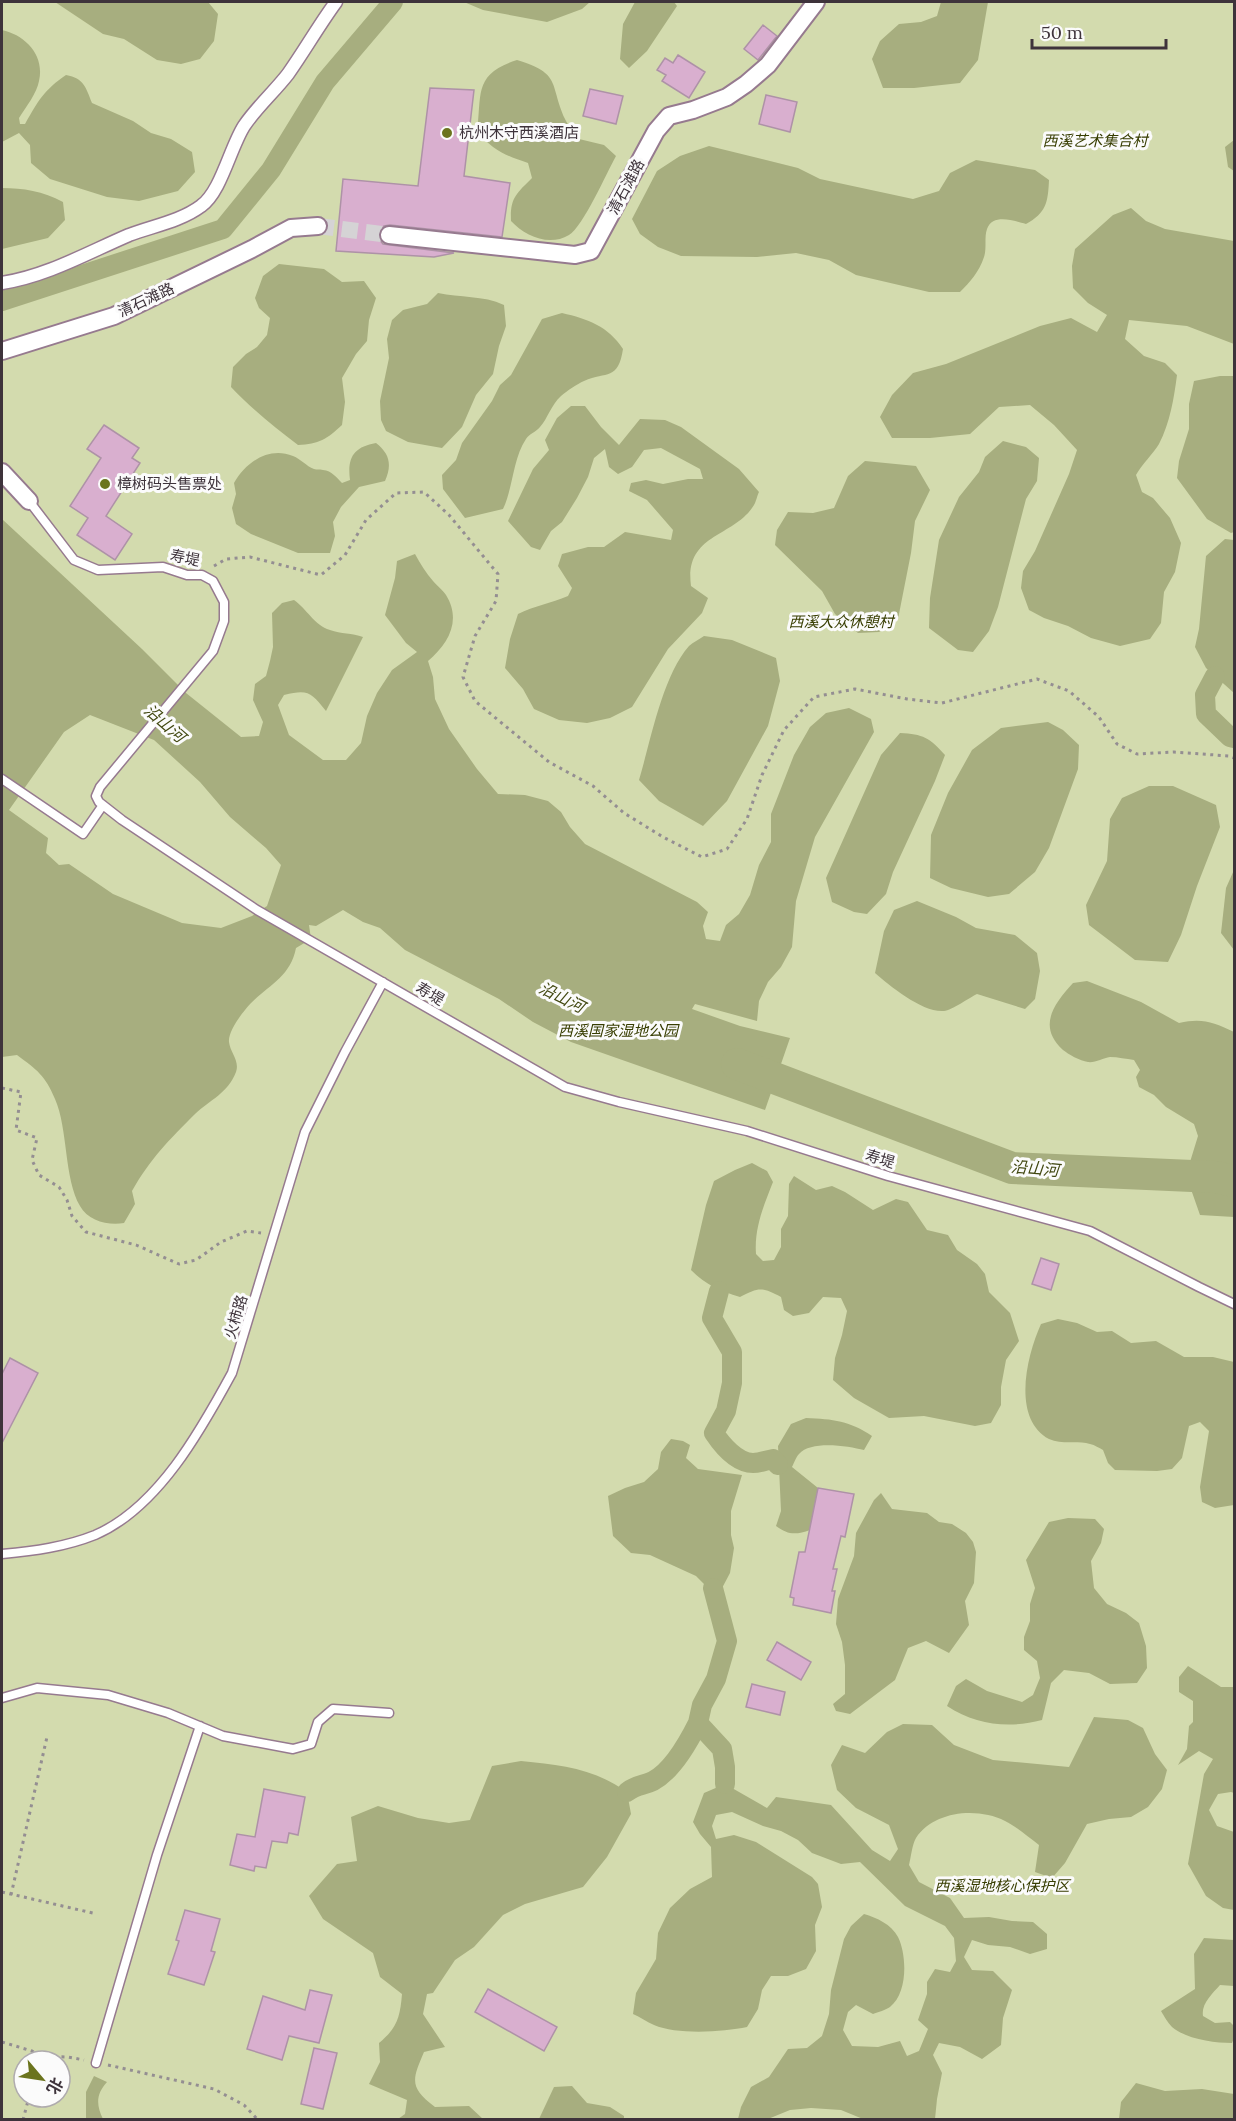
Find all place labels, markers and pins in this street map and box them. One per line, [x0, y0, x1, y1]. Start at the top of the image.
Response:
place label: 杭州木守西溪酒店 [459, 123, 579, 142]
marker: 杭州木守西溪酒店 [440, 126, 454, 140]
place label: 樟树码头售票处 [117, 474, 222, 493]
marker: 樟树码头售票处 [98, 477, 112, 491]

